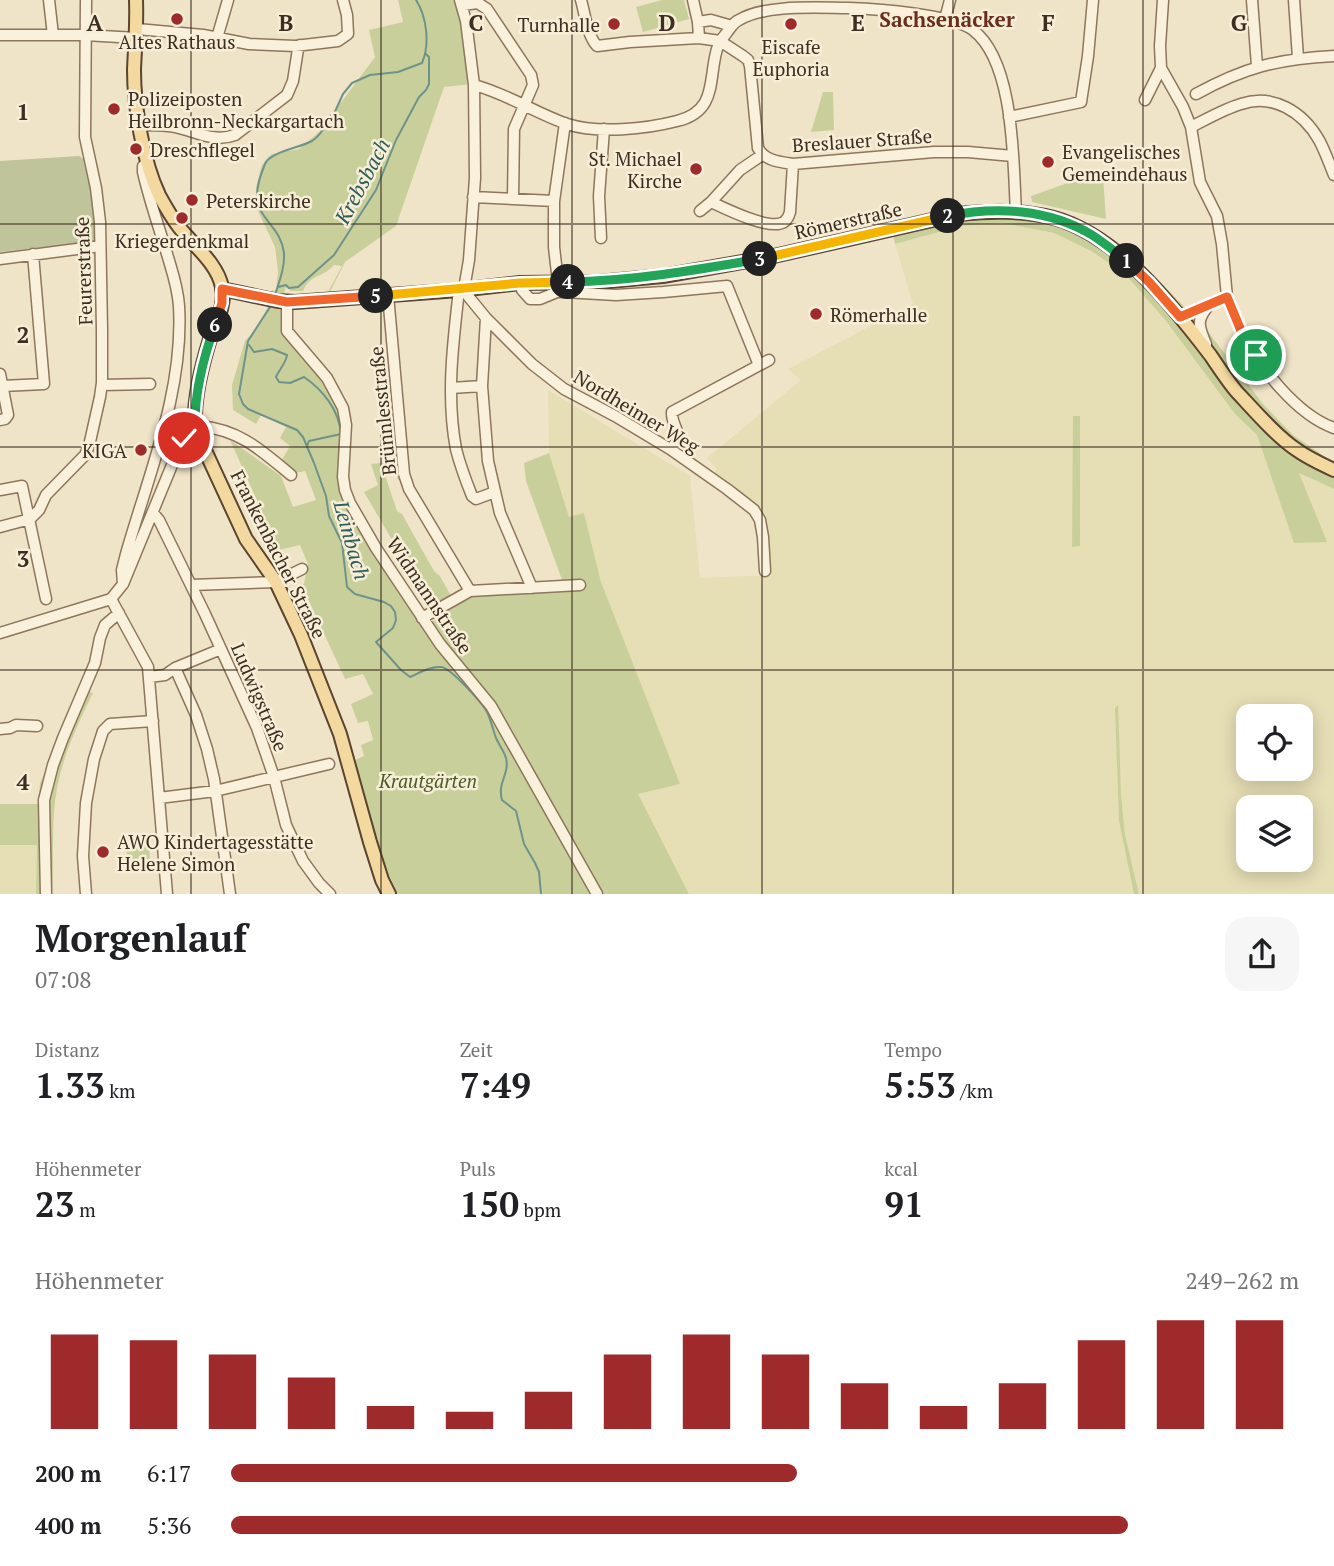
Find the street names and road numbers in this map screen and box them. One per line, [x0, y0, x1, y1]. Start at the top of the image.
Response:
street label: Breslauer Straße [791, 123, 933, 157]
street label: Römerstraße [792, 196, 904, 244]
street label: Feurerstraße [69, 216, 97, 326]
street label: Brünnlesstraße [363, 345, 401, 477]
street label: Nordheimer Weg [569, 364, 705, 459]
street label: Frankenbacher Straße [226, 465, 332, 643]
street label: Widmannstraße [381, 531, 479, 659]
street label: Ludwigstraße [226, 639, 294, 755]

